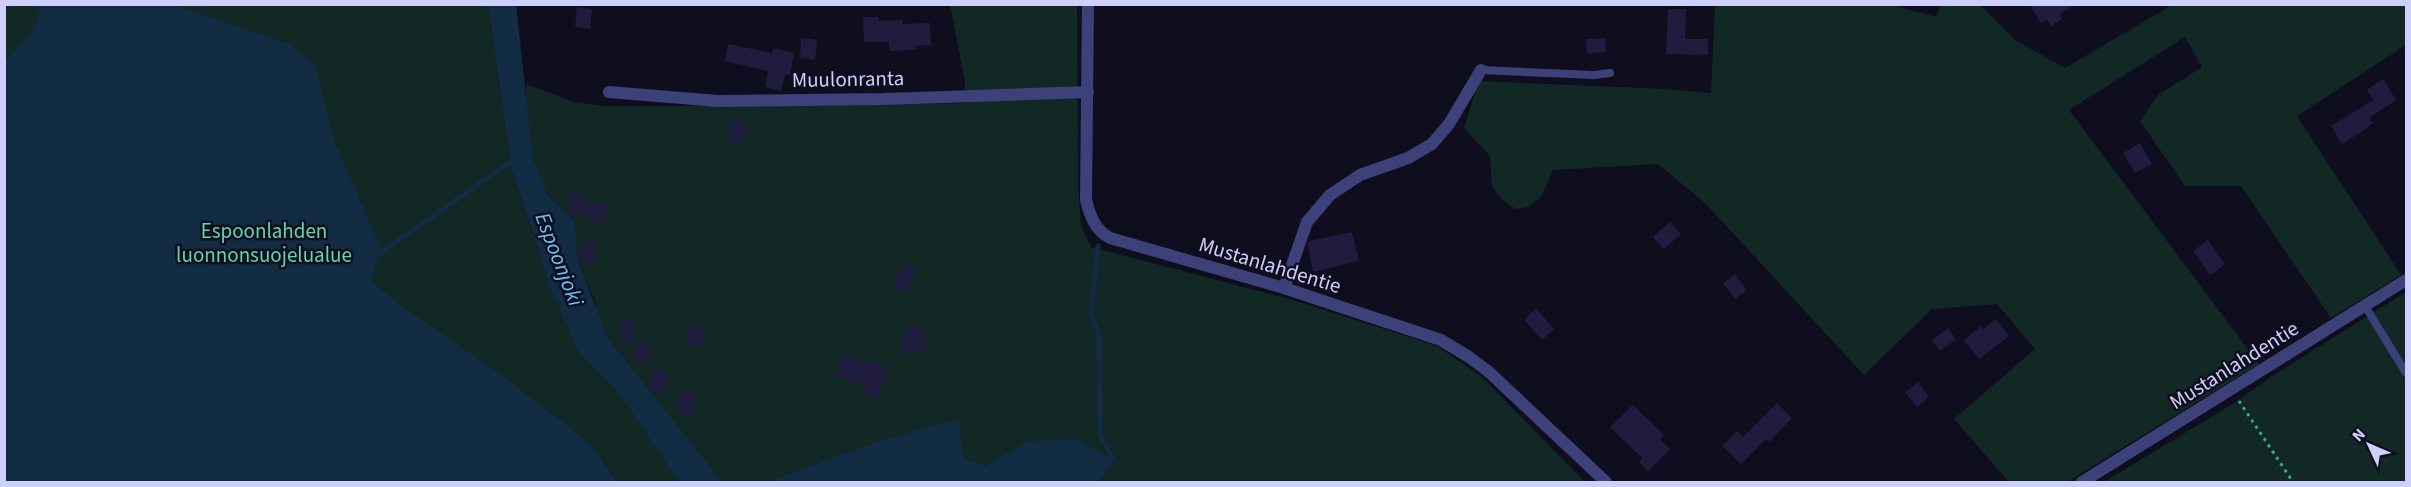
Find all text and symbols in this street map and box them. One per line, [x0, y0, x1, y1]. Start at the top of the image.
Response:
street label: Muulonranta [792, 63, 904, 95]
water label: Espoonjoki [527, 208, 592, 312]
park label: Espoonlahden luonnonsuojelualue [176, 216, 352, 270]
street label: Mustanlahdentie [1195, 229, 1345, 301]
street label: Mustanlahdentie [2164, 313, 2304, 417]
north arrow [2339, 415, 2399, 475]
text: N [2347, 424, 2371, 447]

